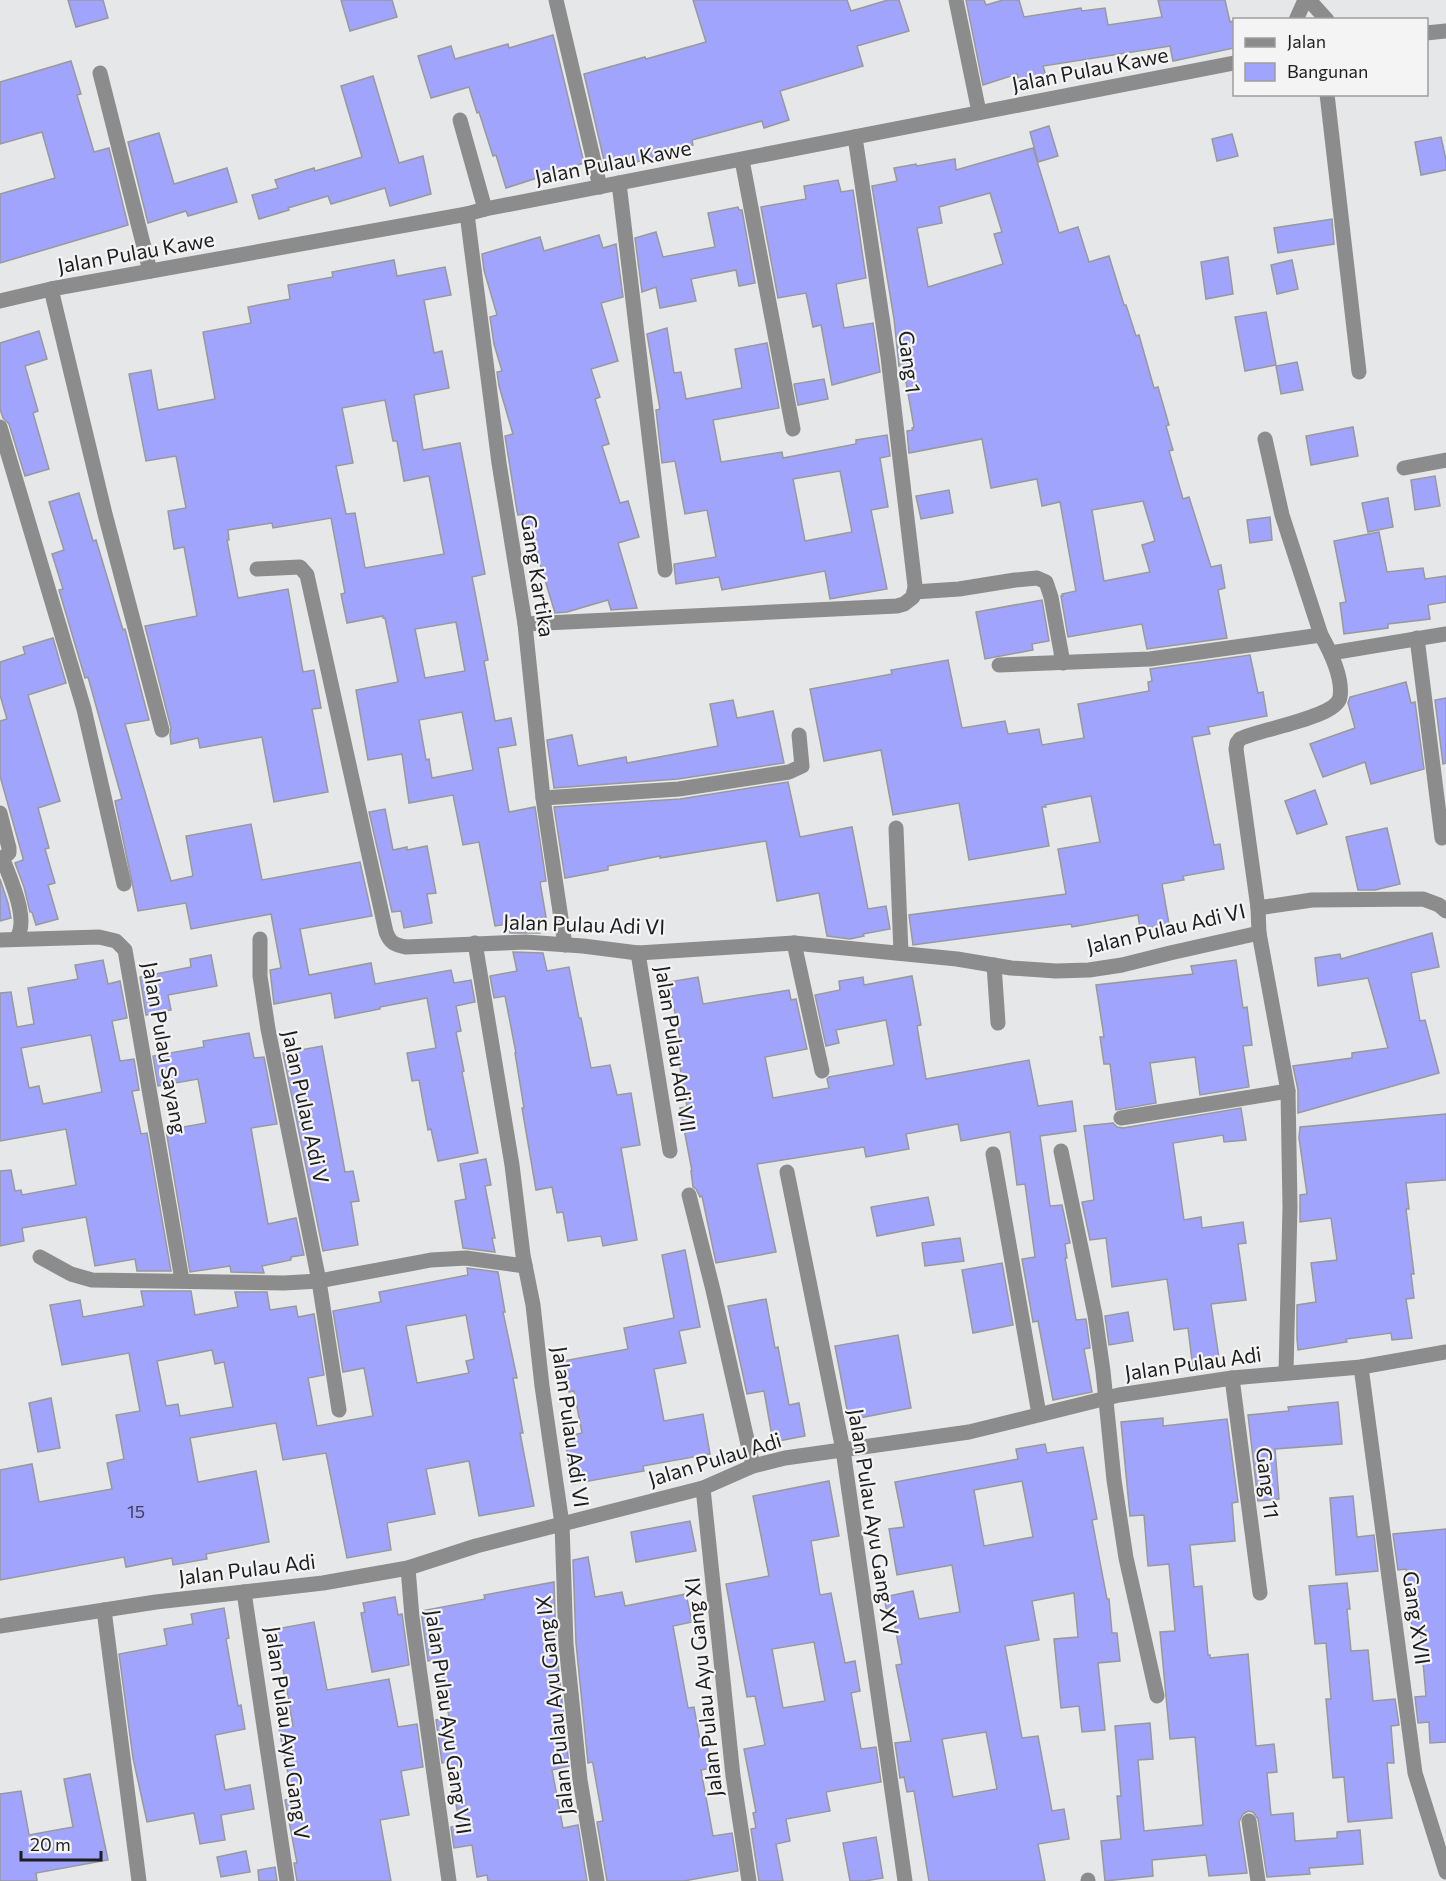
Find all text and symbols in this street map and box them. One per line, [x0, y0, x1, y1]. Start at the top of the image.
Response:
legend [1233, 18, 1428, 96]
text: Jalan [1287, 30, 1326, 52]
street label: Jalan Pulau Kawe [1009, 41, 1170, 96]
text: Bangunan [1287, 60, 1368, 82]
street label: Jalan Pulau Kawe [532, 134, 693, 189]
street label: Jalan Pulau Kawe [55, 225, 216, 278]
street label: Gang 1 [894, 329, 927, 395]
street label: Gang Kartika [516, 513, 560, 639]
street label: Jalan Pulau Adi VI [1084, 897, 1248, 958]
street label: Jalan Pulau Adi VI [503, 908, 666, 939]
street label: Jalan Pulau Sayang [138, 960, 193, 1136]
street label: Jalan Pulau Adi VII [651, 964, 702, 1134]
street label: Jalan Pulau Adi V [278, 1028, 335, 1186]
street label: Jalan Pulau Adi [1123, 1341, 1263, 1384]
street label: Jalan Pulau Adi VI [548, 1345, 595, 1509]
street label: Jalan Pulau Ayu Gang XV [844, 1407, 905, 1637]
street label: Jalan Pulau Adi [645, 1426, 784, 1491]
street label: Gang 11 [1252, 1446, 1285, 1520]
house number: 15 [127, 1500, 145, 1522]
street label: Jalan Pulau Adi [177, 1548, 317, 1589]
street label: Gang XVII [1399, 1569, 1436, 1666]
street label: Jalan Pulau Ayu Gang XI [679, 1576, 726, 1798]
street label: Jalan Pulau Ayu Gang IX [530, 1594, 577, 1816]
street label: Jalan Pulau Ayu Gang VII [421, 1608, 478, 1836]
street label: Jalan Pulau Ayu Gang V [261, 1625, 316, 1841]
scale bar [21, 1824, 100, 1862]
text: 20 m [30, 1833, 71, 1855]

